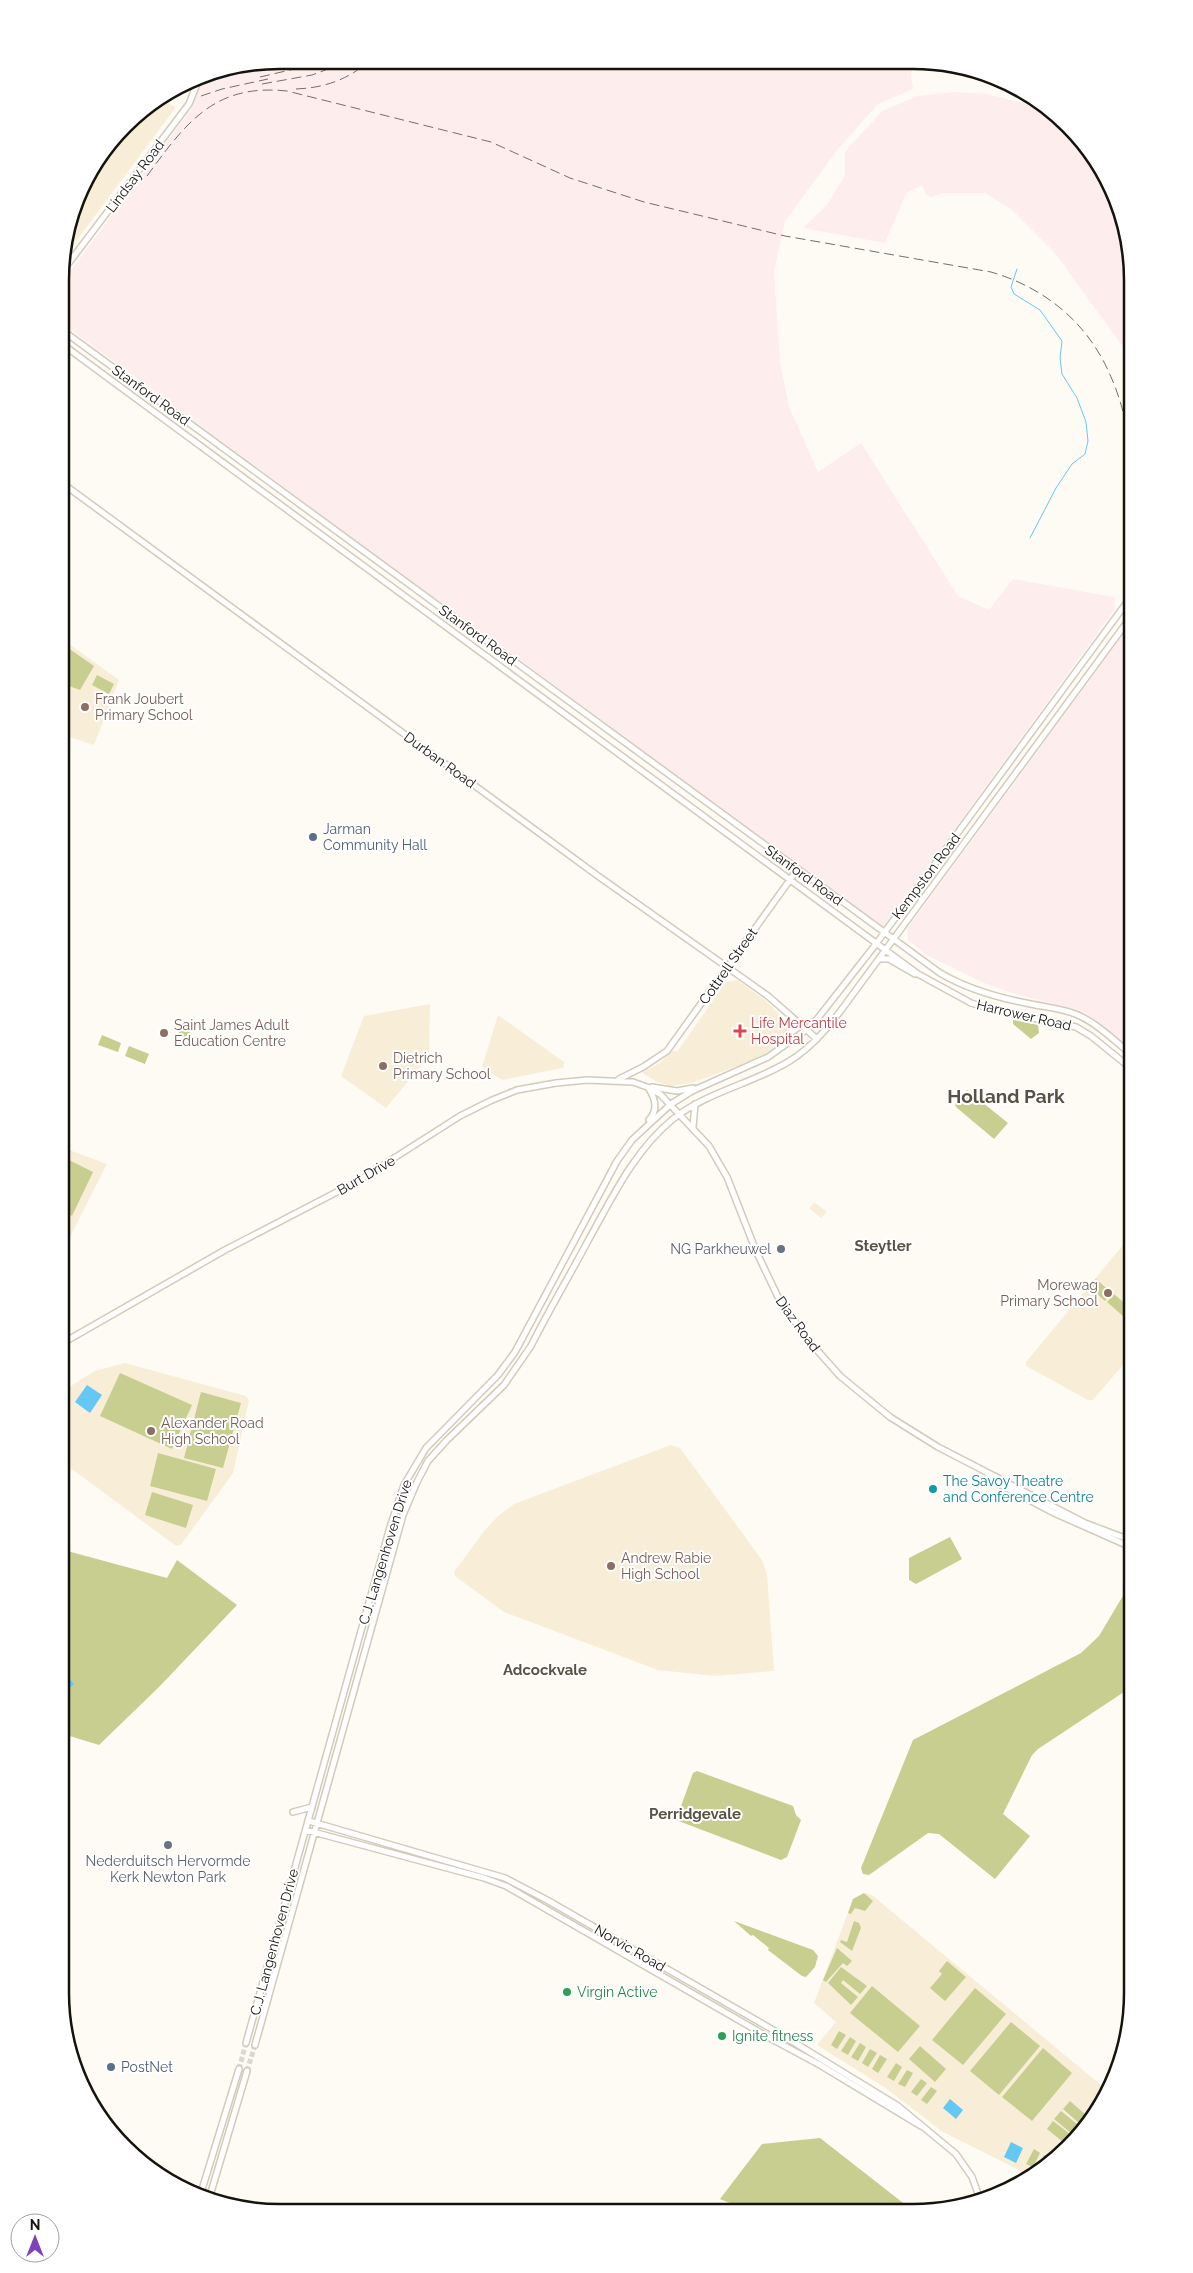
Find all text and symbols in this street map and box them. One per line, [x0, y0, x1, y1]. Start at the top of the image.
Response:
street label: Lindsay Road [103, 137, 167, 215]
street label: Stanford Road [109, 361, 193, 429]
street label: Stanford Road [436, 601, 520, 669]
place label: Frank Joubert Primary School [95, 691, 193, 723]
marker: Frank Joubert Primary School [79, 701, 91, 713]
street label: Durban Road [401, 729, 479, 791]
place label: Jarman Community Hall [323, 821, 427, 853]
street label: Kempston Road [889, 830, 963, 922]
marker: Jarman Community Hall [307, 831, 319, 843]
street label: Stanford Road [762, 841, 846, 909]
street label: Cottrell Street [696, 924, 760, 1007]
street label: Harrower Road [975, 996, 1073, 1034]
place label: Life Mercantile Hospital [751, 1015, 847, 1047]
place label: Saint James Adult Education Centre [174, 1017, 289, 1049]
marker: Life Mercantile Hospital [733, 1024, 747, 1038]
marker: Saint James Adult Education Centre [158, 1027, 170, 1039]
place label: Dietrich Primary School [393, 1050, 491, 1082]
marker: Dietrich Primary School [377, 1060, 389, 1072]
district label: Holland Park [947, 1085, 1065, 1107]
street label: Burt Drive [334, 1152, 398, 1198]
district label: Steytler [855, 1237, 912, 1255]
place label: NG Parkheuwel [670, 1241, 771, 1257]
marker: NG Parkheuwel [775, 1243, 787, 1255]
place label: Morewag Primary School [1000, 1277, 1098, 1309]
marker: Morewag Primary School [1102, 1287, 1114, 1299]
street label: Diaz Road [773, 1293, 823, 1355]
place label: Alexander Road High School [161, 1415, 264, 1447]
marker: Alexander Road High School [145, 1425, 157, 1437]
place label: The Savoy Theatre and Conference Centre [943, 1473, 1094, 1505]
street label: C.J. Langenhoven Drive [355, 1478, 415, 1626]
marker: The Savoy Theatre and Conference Centre [927, 1483, 939, 1495]
place label: Andrew Rabie High School [621, 1550, 711, 1582]
marker: Andrew Rabie High School [605, 1560, 617, 1572]
district label: Adcockvale [503, 1661, 587, 1679]
district label: Perridgevale [649, 1805, 741, 1823]
marker: Nederduitsch Hervormde Kerk Newton Park [162, 1839, 174, 1851]
place label: Nederduitsch Hervormde Kerk Newton Park [85, 1853, 251, 1885]
street label: C.J. Langenhoven Drive [247, 1867, 301, 2017]
street label: Norvic Road [592, 1921, 668, 1975]
place label: Virgin Active [577, 1984, 657, 2000]
marker: Virgin Active [561, 1986, 573, 1998]
place label: Ignite fitness [732, 2028, 813, 2044]
marker: Ignite fitness [716, 2030, 728, 2042]
place label: PostNet [121, 2059, 173, 2075]
marker: PostNet [105, 2061, 117, 2073]
north arrow [10, 2213, 60, 2263]
text: N [30, 2217, 40, 2233]

